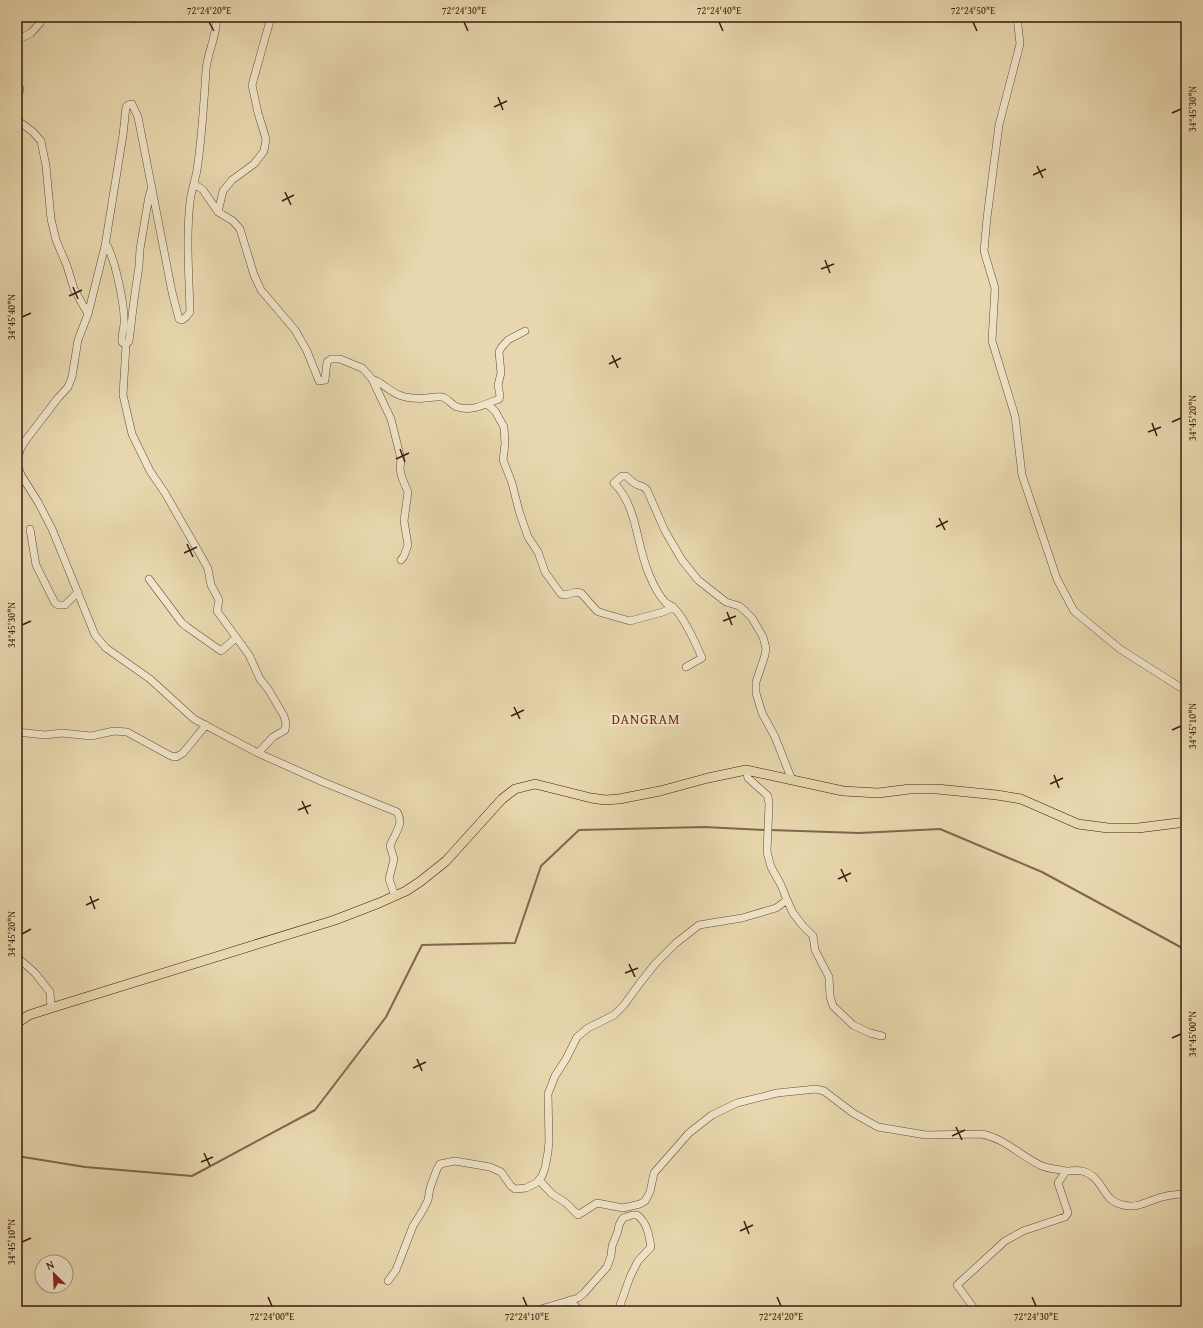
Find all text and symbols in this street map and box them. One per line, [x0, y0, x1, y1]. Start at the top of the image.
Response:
text: 72°24'20"E [187, 3, 231, 18]
text: 72°24'30"E [442, 3, 486, 18]
text: 72°24'40"E [697, 3, 741, 18]
text: 72°24'50"E [951, 3, 995, 18]
text: 34°45'30"N [1185, 86, 1200, 132]
text: 34°45'40"N [4, 294, 19, 340]
text: 34°45'20"N [1185, 395, 1200, 441]
text: 34°45'30"N [4, 602, 19, 648]
text: 34°45'10"N [1185, 703, 1200, 749]
district label: DANGRAM [611, 709, 681, 729]
text: 34°45'20"N [4, 911, 19, 957]
text: 34°45'00"N [1185, 1011, 1200, 1057]
text: 34°45'10"N [4, 1219, 19, 1265]
north arrow [34, 1254, 74, 1294]
text: N [43, 1256, 57, 1274]
text: 72°24'00"E [250, 1309, 294, 1324]
text: 72°24'10"E [505, 1309, 549, 1324]
text: 72°24'20"E [759, 1309, 803, 1324]
text: 72°24'30"E [1014, 1309, 1058, 1324]

